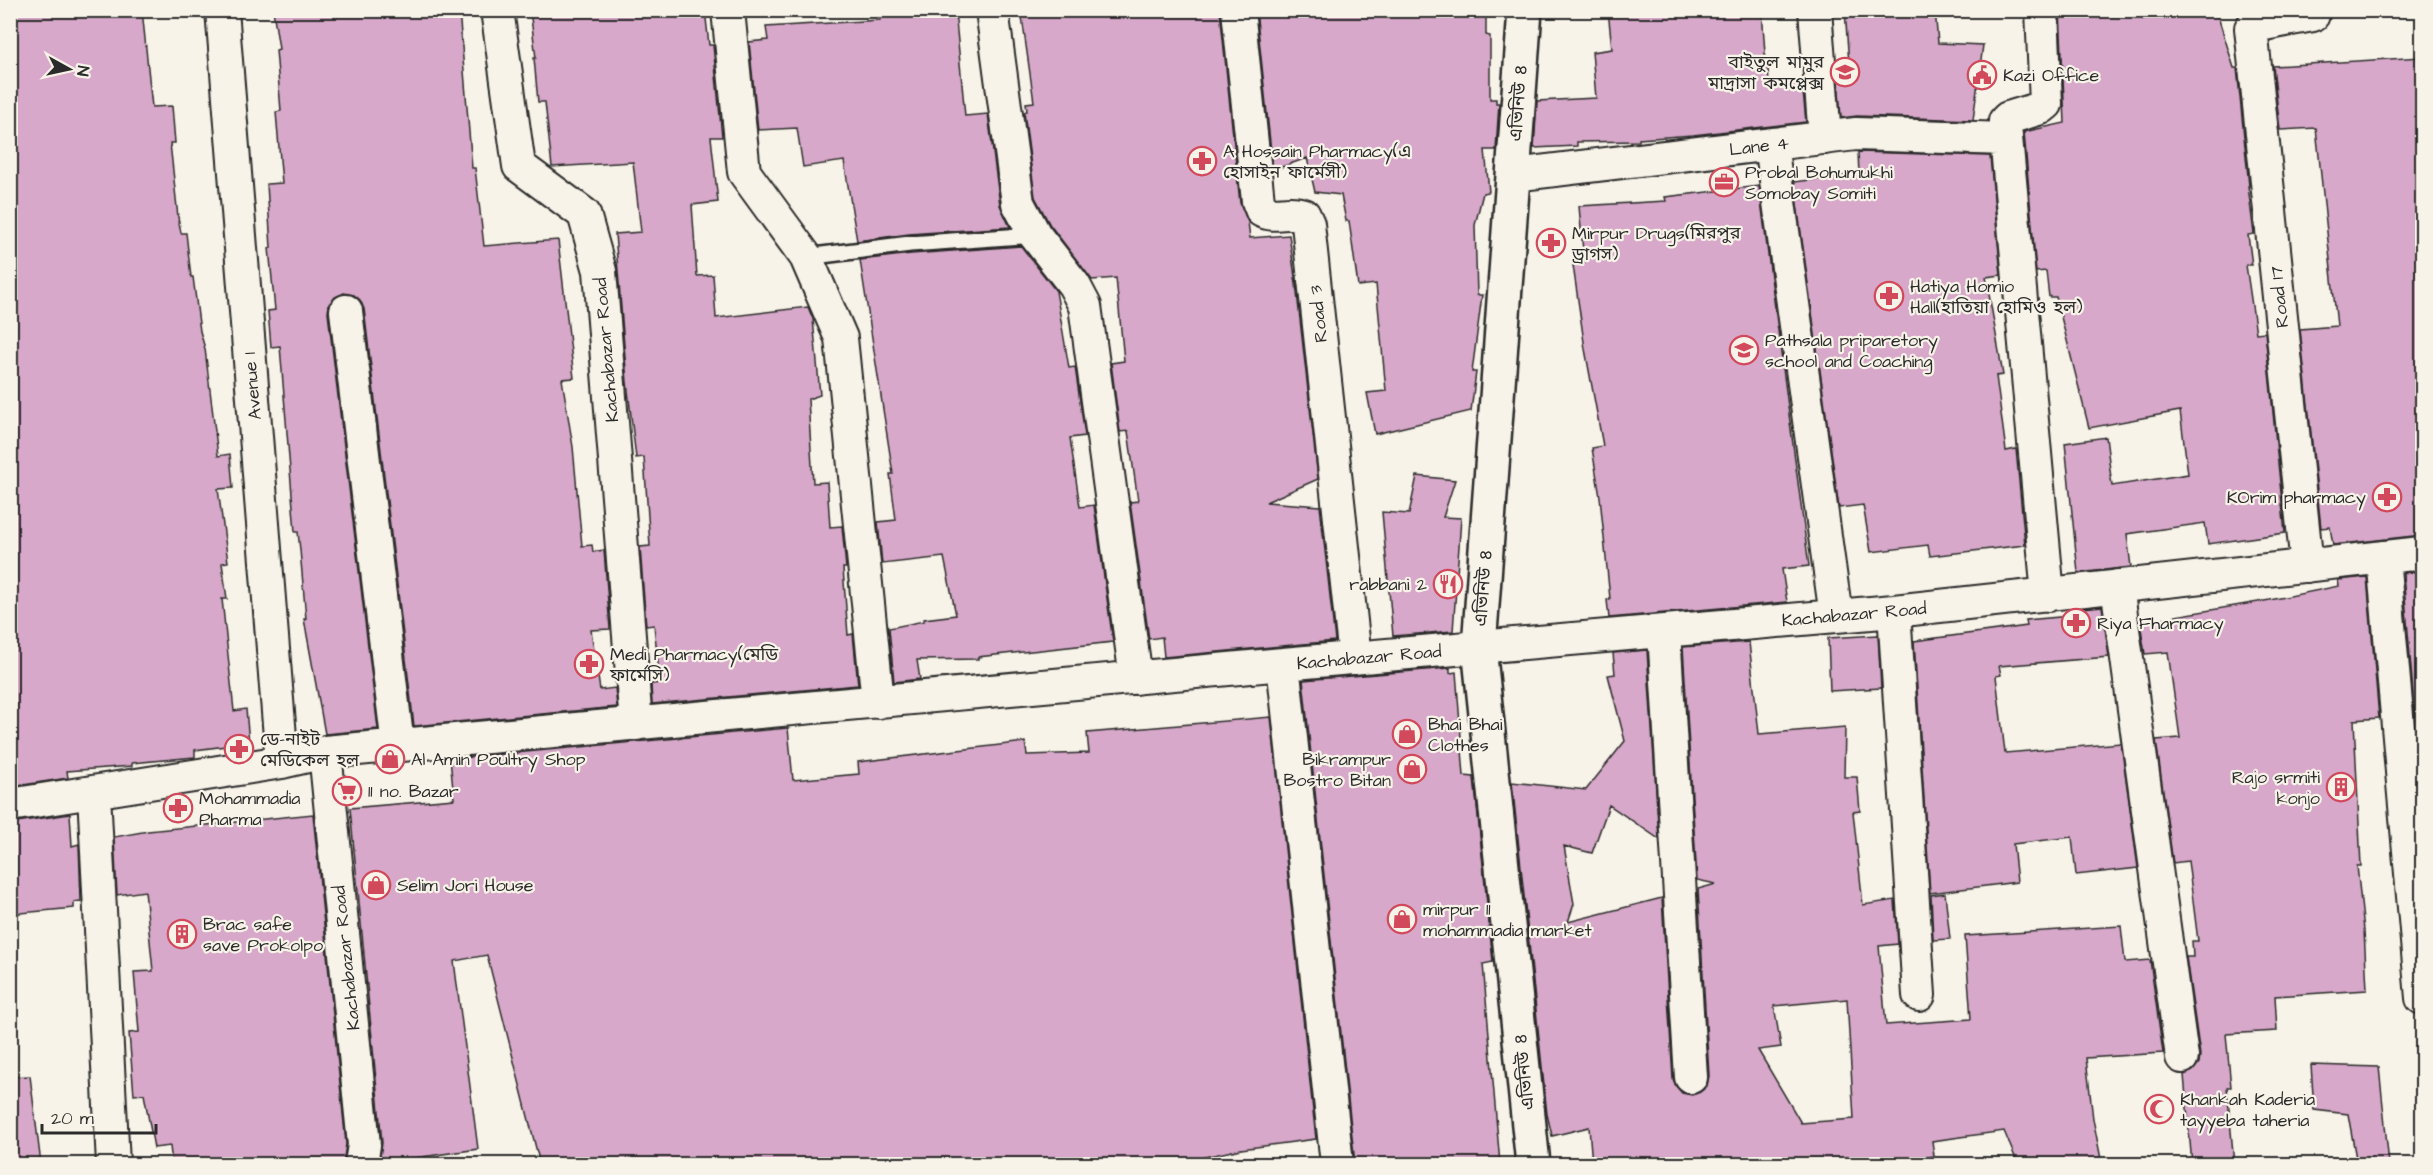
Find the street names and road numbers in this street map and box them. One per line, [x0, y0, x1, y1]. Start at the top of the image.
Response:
street label: এভিনিউ ৪ [1503, 64, 1534, 142]
street label: Lane 4 [1728, 130, 1790, 163]
street label: Road 17 [2264, 265, 2295, 329]
street label: Kachabazar Road [588, 276, 625, 423]
street label: Road 3 [1303, 284, 1334, 344]
street label: Avenue 1 [237, 351, 268, 421]
street label: এভিনিউ ৪ [1468, 549, 1499, 627]
street label: Kachabazar Road [1781, 596, 1928, 633]
street label: Kachabazar Road [1296, 639, 1443, 676]
street label: Kachabazar Road [326, 884, 367, 1032]
street label: এভিনিউ ৪ [1508, 1032, 1541, 1111]

